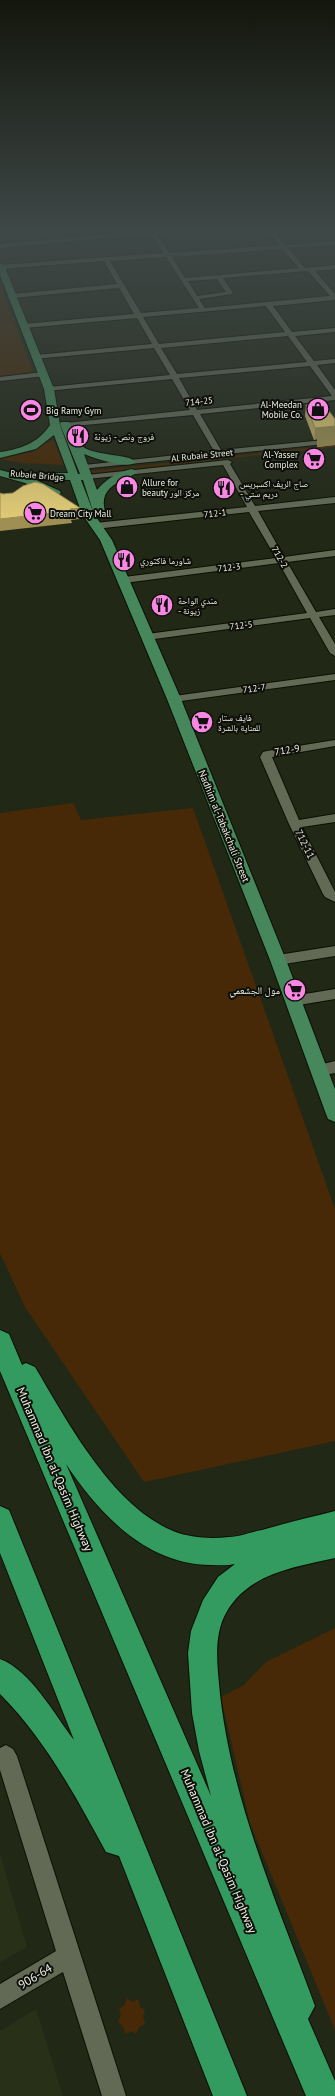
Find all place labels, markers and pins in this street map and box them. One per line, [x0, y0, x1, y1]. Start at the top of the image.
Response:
shop icon: Al-Meedan Mobile Co. [305, 396, 331, 422]
sports icon: Big Ramy Gym [18, 397, 44, 423]
place label: Al-Meedan Mobile Co. [260, 399, 302, 420]
place label: Big Ramy Gym [46, 405, 101, 416]
restaurant icon: فروج ونص - زيونة [65, 423, 91, 449]
place label: فروج ونص - زيونة [94, 431, 154, 443]
supermarket icon: Al-Yasser Complex [301, 446, 327, 472]
place label: Al-Yasser Complex [263, 449, 298, 470]
shop icon: Allure for beauty مركز الور [114, 474, 140, 500]
restaurant icon: صاج الريف اكسبريس - دريم ستي [211, 475, 237, 501]
place label: Allure for beauty مركز الور [142, 477, 199, 498]
place label: صاج الريف اكسبريس - دريم ستي [240, 478, 308, 501]
supermarket icon: Dream City Mall [22, 500, 48, 526]
place label: Dream City Mall [50, 508, 112, 519]
restaurant icon: شاورما فاكتوري [111, 547, 137, 573]
place label: شاورما فاكتوري [140, 555, 191, 568]
restaurant icon: مندي الواحة - زيونة [149, 592, 175, 618]
place label: مندي الواحة - زيونة [178, 595, 217, 616]
supermarket icon: فايف ستار للعناية بالشرة [189, 709, 215, 735]
place label: فايف ستار للعناية بالشرة [217, 712, 260, 733]
supermarket icon: مول الجشعمي [282, 977, 308, 1003]
place label: مول الجشعمي [229, 984, 280, 998]

